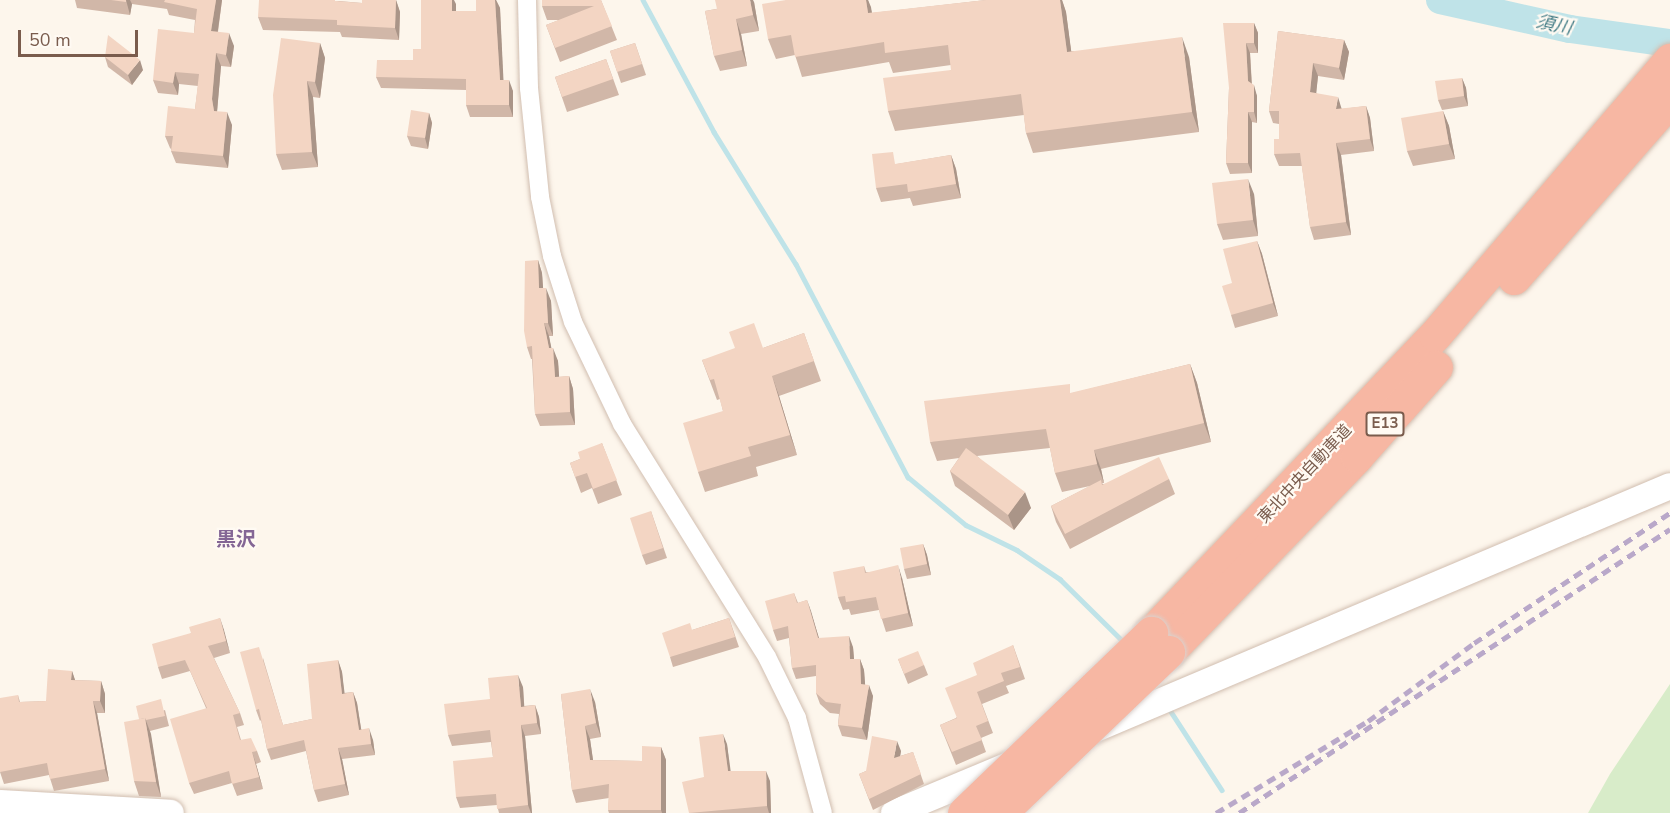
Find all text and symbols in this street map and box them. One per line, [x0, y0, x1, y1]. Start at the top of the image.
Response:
water label: 須川 [1534, 11, 1574, 39]
scale bar [21, 18, 141, 56]
text: 50 m [29, 28, 71, 52]
road number: E13 [1366, 412, 1404, 436]
street label: 東北中央自動車道 [1254, 421, 1356, 527]
district label: 黒沢 [216, 527, 256, 551]

